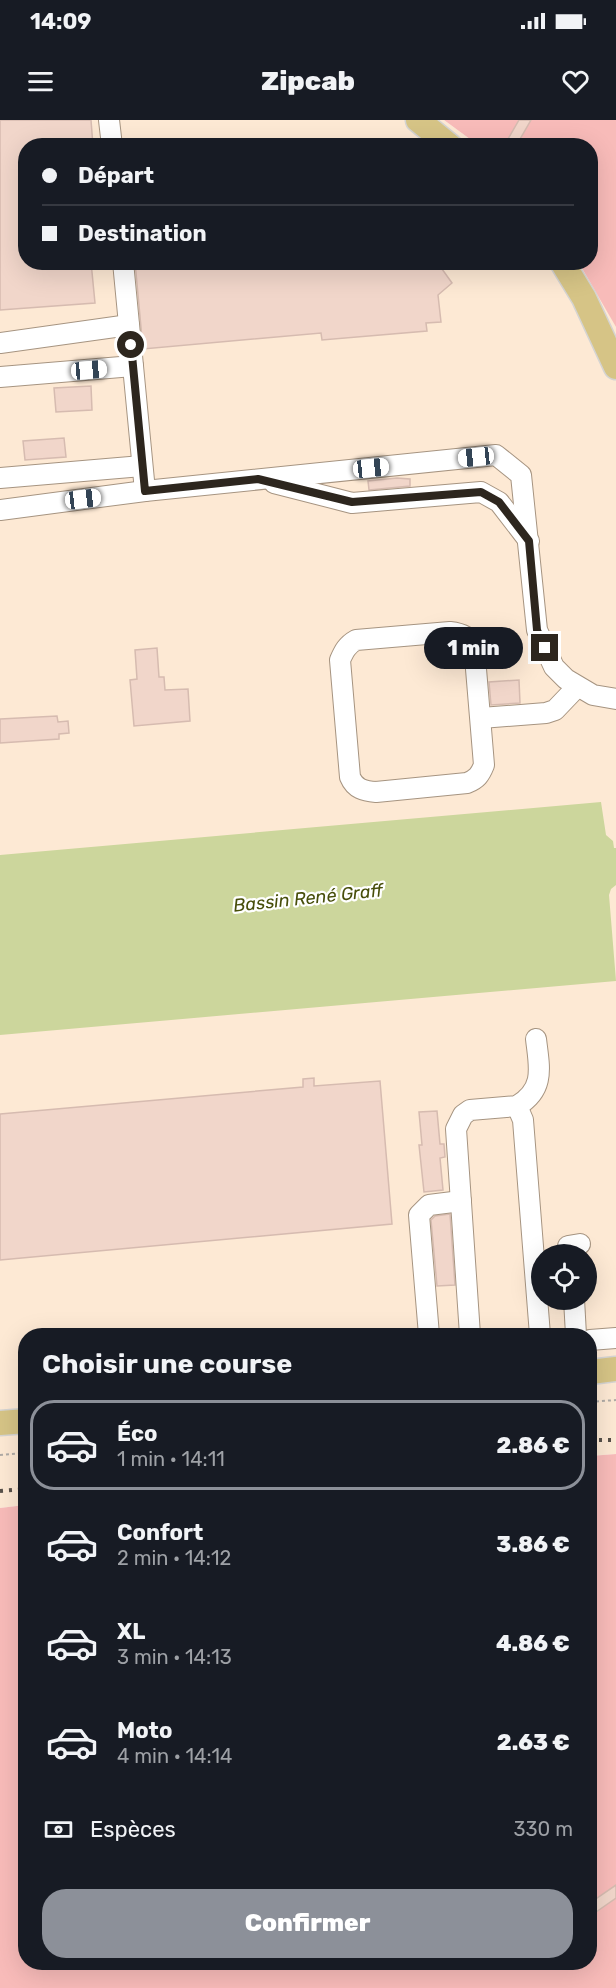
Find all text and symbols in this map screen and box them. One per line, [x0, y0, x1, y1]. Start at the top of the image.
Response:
text: 14:09 [30, 8, 91, 35]
icon: menu [24, 65, 57, 98]
text: Zipcab [261, 65, 355, 97]
icon: heart [559, 65, 592, 98]
text: Départ [78, 162, 154, 189]
text: Destination [78, 220, 207, 247]
route start [117, 331, 144, 358]
car [70, 359, 108, 381]
car [457, 446, 495, 468]
car [352, 457, 390, 479]
car [64, 488, 102, 510]
callout: 1 min [425, 627, 524, 669]
route end [531, 634, 558, 661]
text: 1 min [447, 636, 500, 660]
water label: Bassin René Graff [232, 879, 385, 917]
map controls [531, 1244, 597, 1310]
button: locate [531, 1244, 597, 1310]
text: Choisir une course [42, 1348, 292, 1380]
icon: car [45, 1418, 99, 1472]
text: Éco [117, 1420, 157, 1447]
text: 2.86 € [497, 1432, 570, 1459]
text: 1 min · 14:11 [117, 1447, 225, 1471]
icon: car [45, 1517, 99, 1571]
text: Confort [117, 1519, 203, 1546]
text: 3.86 € [496, 1531, 570, 1558]
text: 2 min · 14:12 [117, 1546, 231, 1570]
icon: car [45, 1616, 99, 1670]
text: XL [117, 1618, 145, 1645]
text: 4.86 € [496, 1630, 570, 1657]
text: 3 min · 14:13 [117, 1645, 232, 1669]
icon: car [45, 1715, 99, 1769]
text: Moto [117, 1717, 172, 1744]
text: 2.63 € [497, 1729, 570, 1756]
text: 4 min · 14:14 [117, 1744, 233, 1768]
icon: cash [42, 1813, 75, 1846]
text: Espèces [90, 1816, 176, 1843]
text: 330 m [514, 1817, 573, 1841]
button: Confirmer [42, 1889, 573, 1958]

